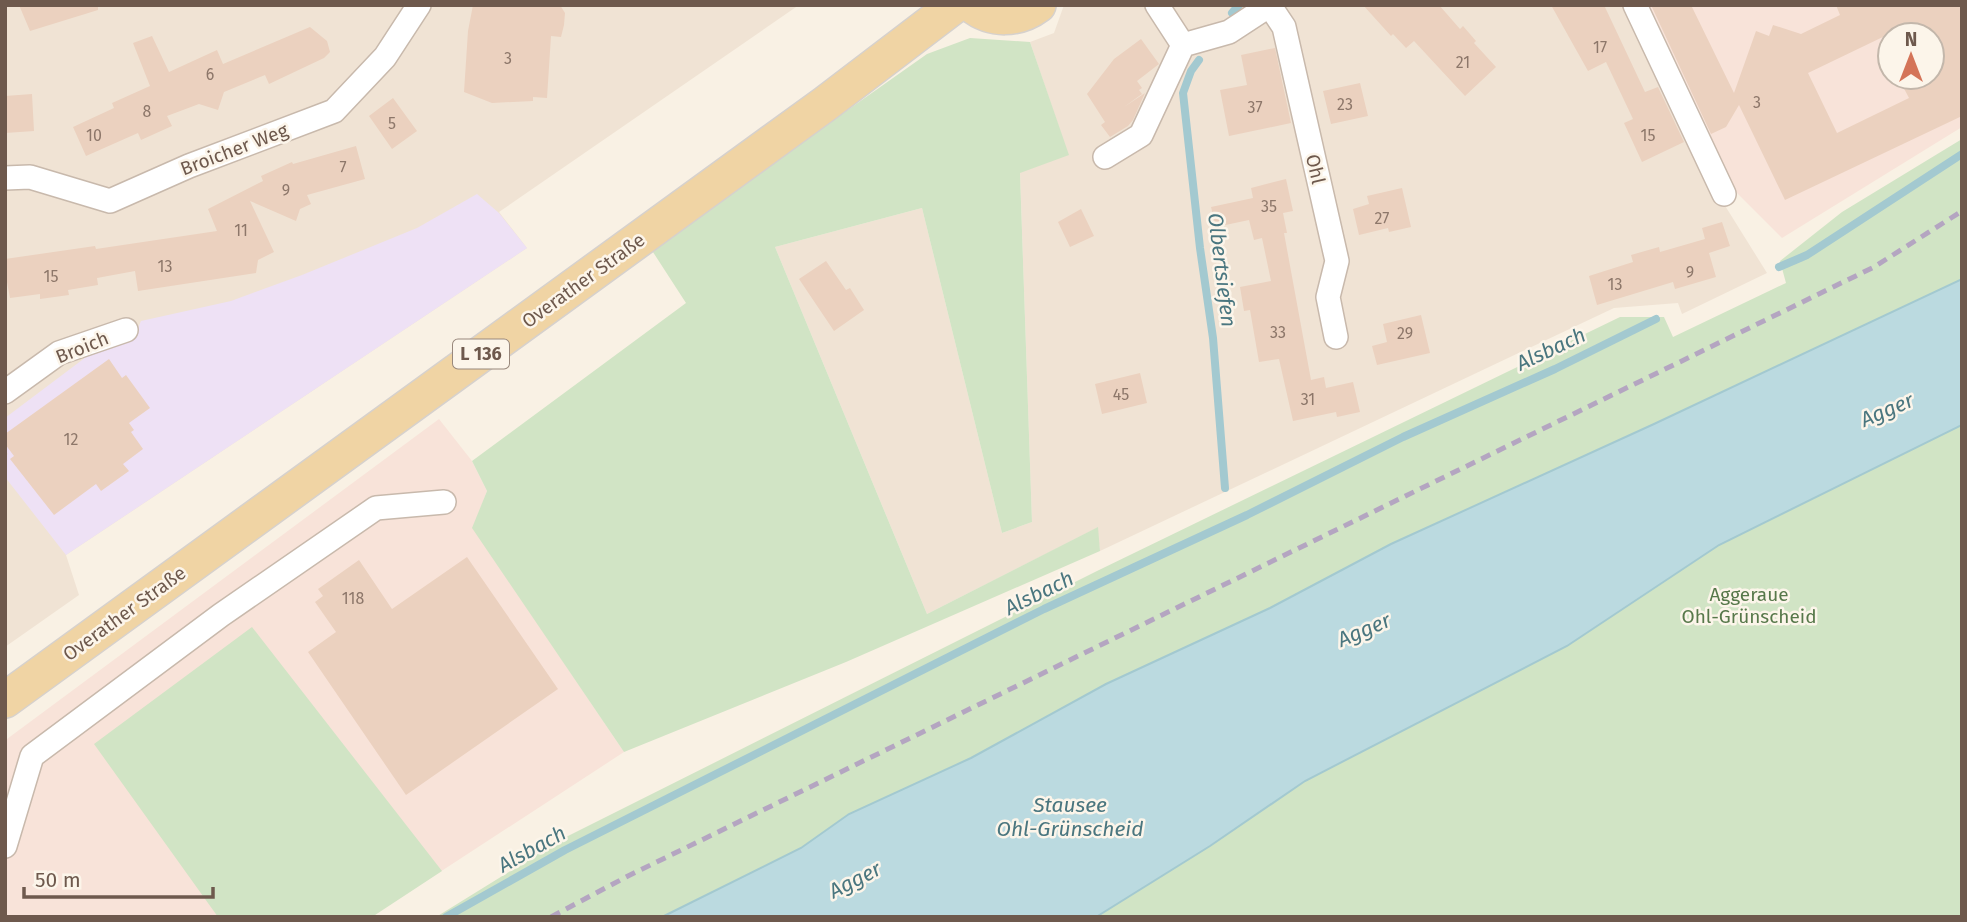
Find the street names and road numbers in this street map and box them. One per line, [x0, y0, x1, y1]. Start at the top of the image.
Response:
street label: Broicher Weg [177, 118, 291, 181]
street label: Ohl [1301, 152, 1330, 187]
street label: Overather Straße [517, 228, 649, 333]
street label: Broich [52, 326, 112, 368]
road number: L 136 [453, 340, 509, 368]
street label: Overather Straße [58, 561, 190, 666]

